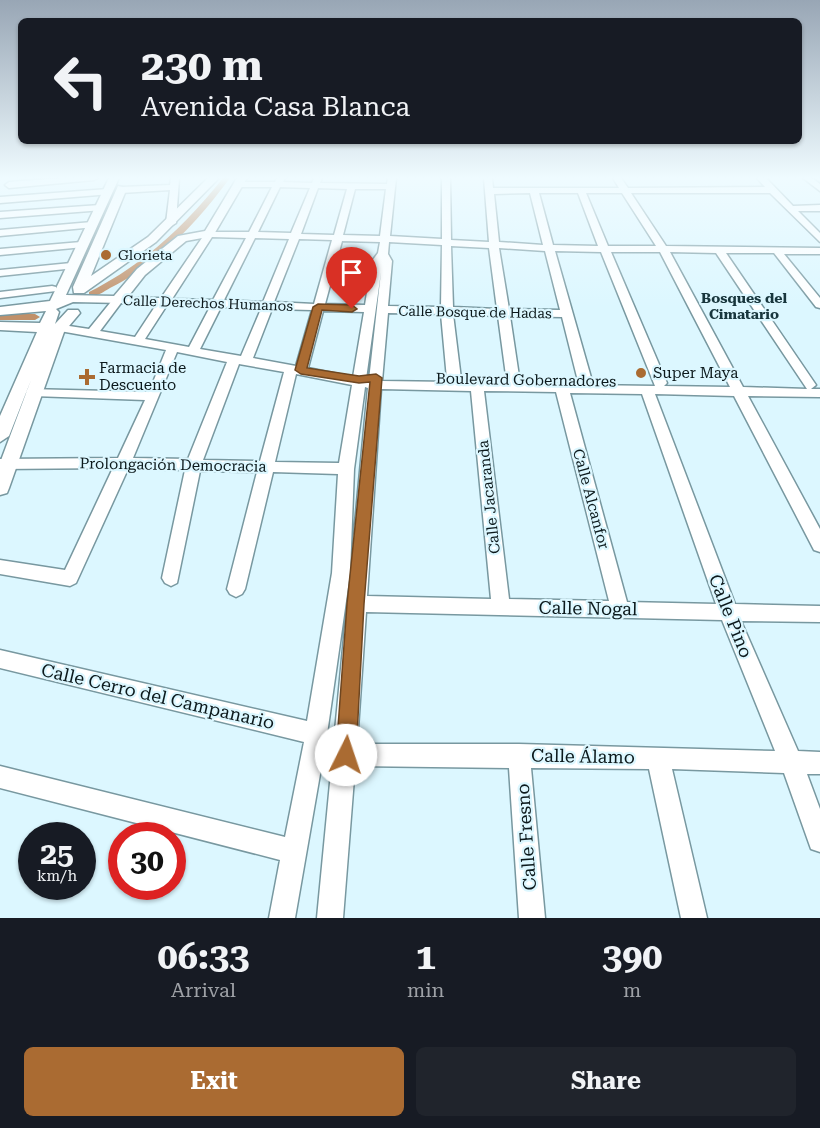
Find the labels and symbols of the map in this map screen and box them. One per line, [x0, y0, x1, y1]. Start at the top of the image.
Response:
place label: Glorieta [118, 247, 173, 263]
pin [326, 247, 377, 309]
marker: Glorieta [99, 248, 113, 262]
district label: Bosques del Cimatario [701, 290, 787, 322]
street label: Calle Derechos Humanos [123, 292, 294, 314]
street label: Calle Bosque de Hadas [398, 303, 552, 321]
place label: Farmacia de Descuento [99, 359, 186, 394]
place label: Super Maya [653, 364, 738, 382]
marker: Super Maya [634, 366, 648, 380]
street label: Boulevard Gobernadores [436, 369, 616, 391]
marker: Farmacia de Descuento [80, 370, 94, 384]
street label: Calle Jacaranda [474, 439, 504, 555]
street label: Calle Alcanfor [569, 447, 613, 551]
street label: Prolongación Democracia [79, 454, 267, 476]
street label: Calle Pino [705, 571, 757, 661]
street label: Calle Nogal [538, 597, 638, 619]
street label: Calle Cerro del Campanario [39, 659, 277, 733]
position arrow [314, 723, 378, 787]
street label: Calle Álamo [531, 745, 635, 767]
street label: Calle Fresno [512, 783, 540, 891]
speed limit sign: 30 [108, 822, 186, 900]

